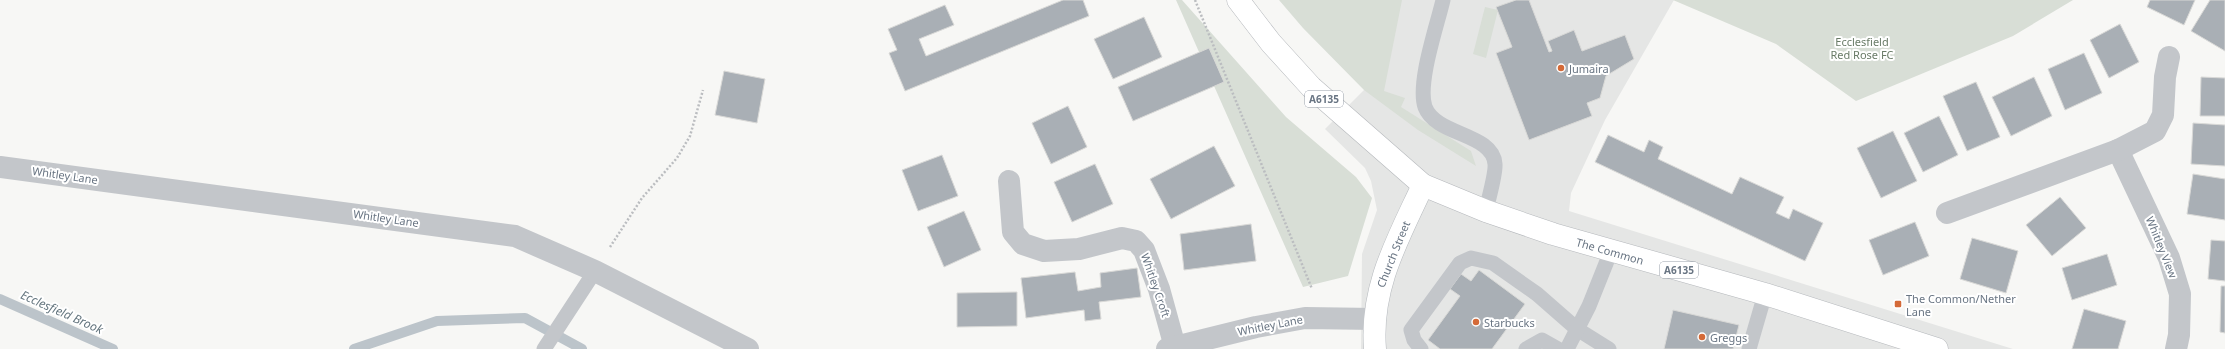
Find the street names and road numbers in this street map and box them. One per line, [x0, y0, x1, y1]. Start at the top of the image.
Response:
road number: A6135 [1305, 91, 1343, 107]
street label: Whitley Lane [31, 163, 99, 187]
street label: Whitley Lane [352, 206, 420, 230]
street label: Whitley View [2143, 214, 2181, 280]
street label: Church Street [1373, 218, 1413, 290]
street label: The Common [1574, 234, 1646, 268]
street label: Whitley Croft [1138, 251, 1174, 319]
road number: A6135 [1660, 262, 1698, 278]
street label: Whitley Lane [1236, 311, 1304, 339]

